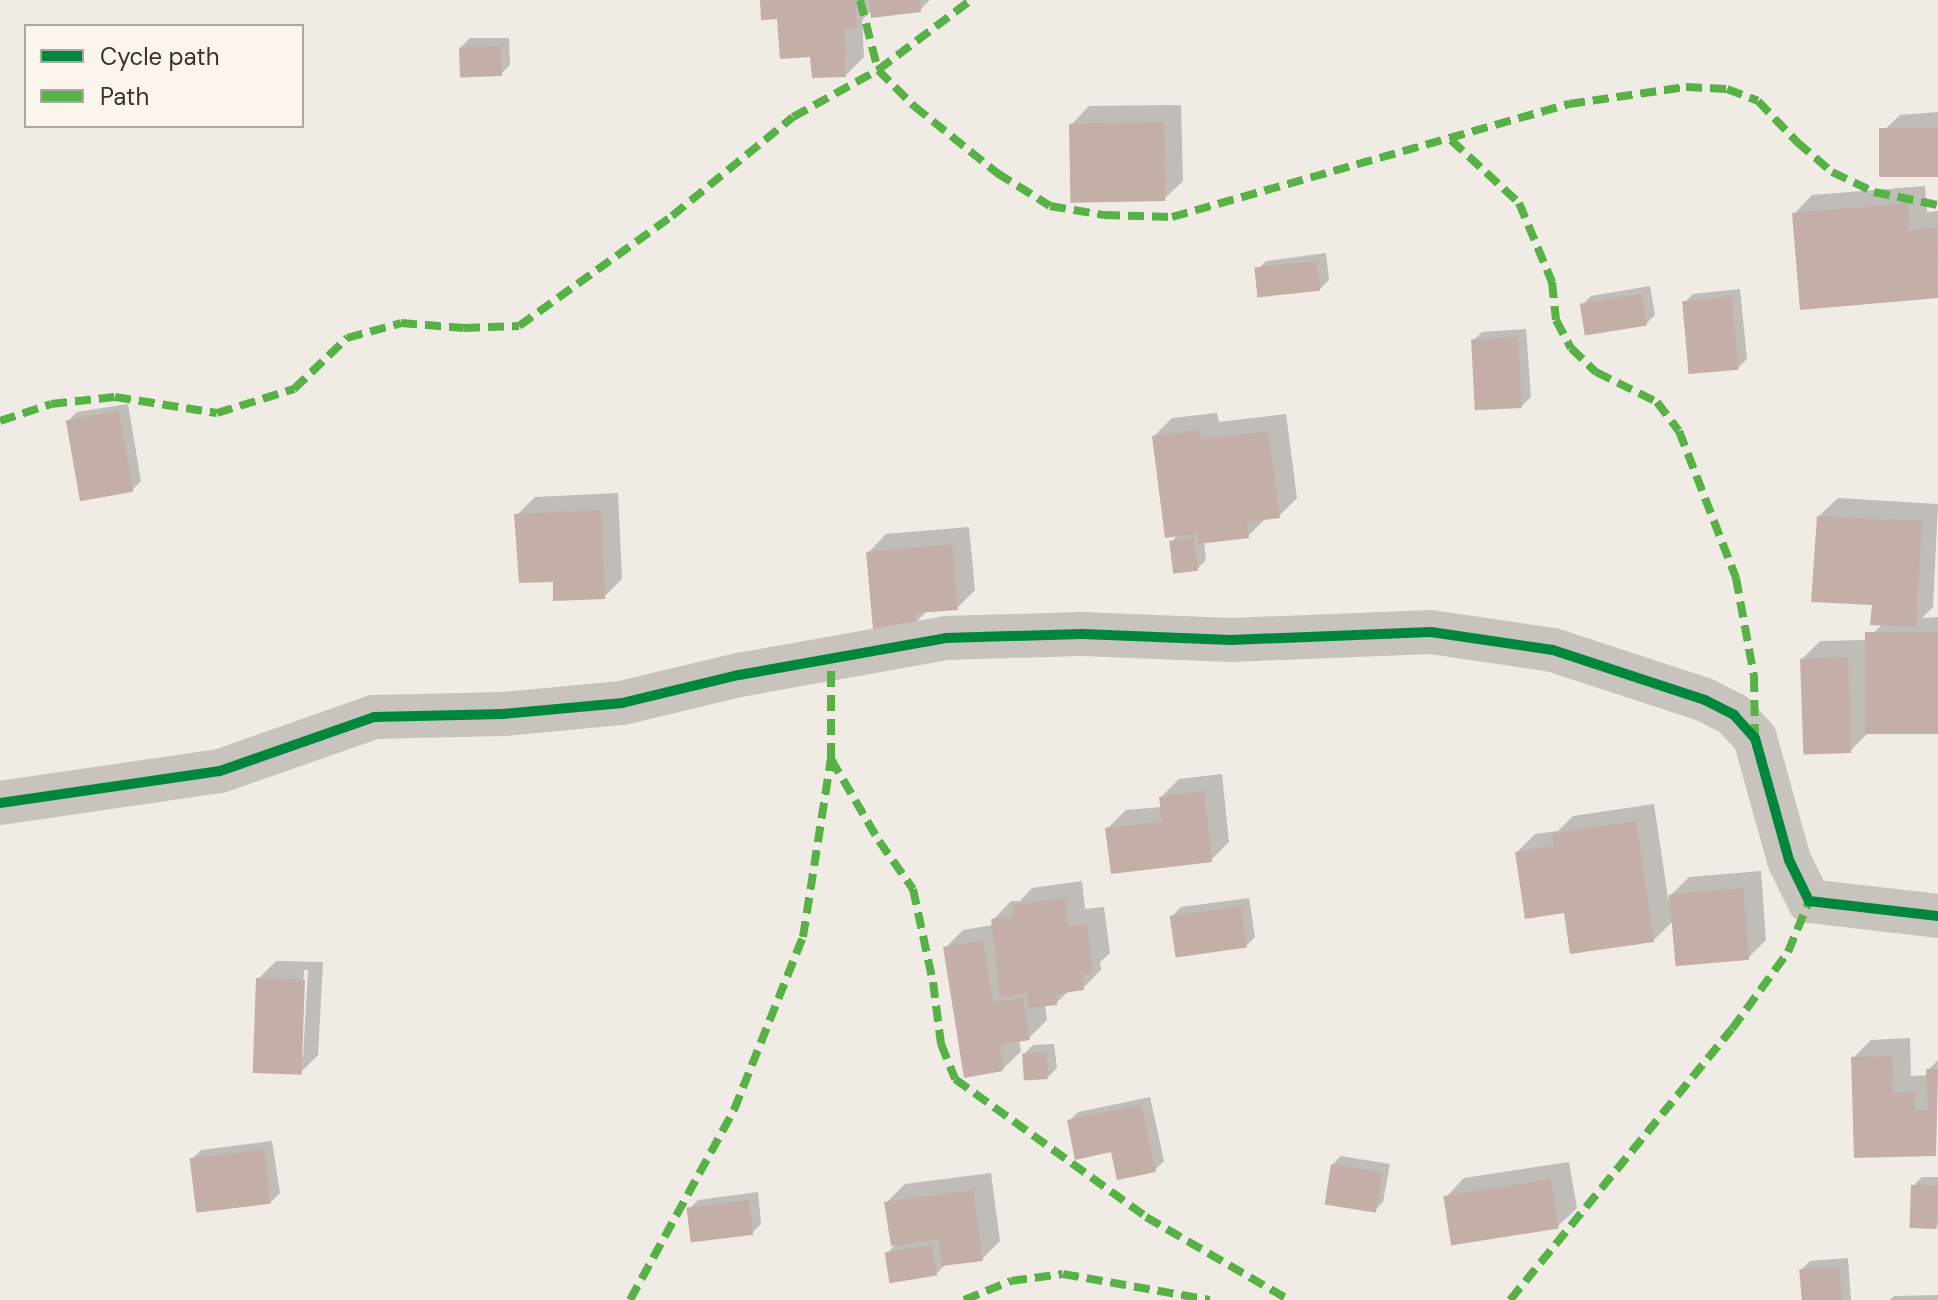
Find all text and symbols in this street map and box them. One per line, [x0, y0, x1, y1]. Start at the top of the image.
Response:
legend [24, 24, 304, 128]
text: Cycle path [100, 41, 219, 72]
text: Path [100, 81, 149, 112]

